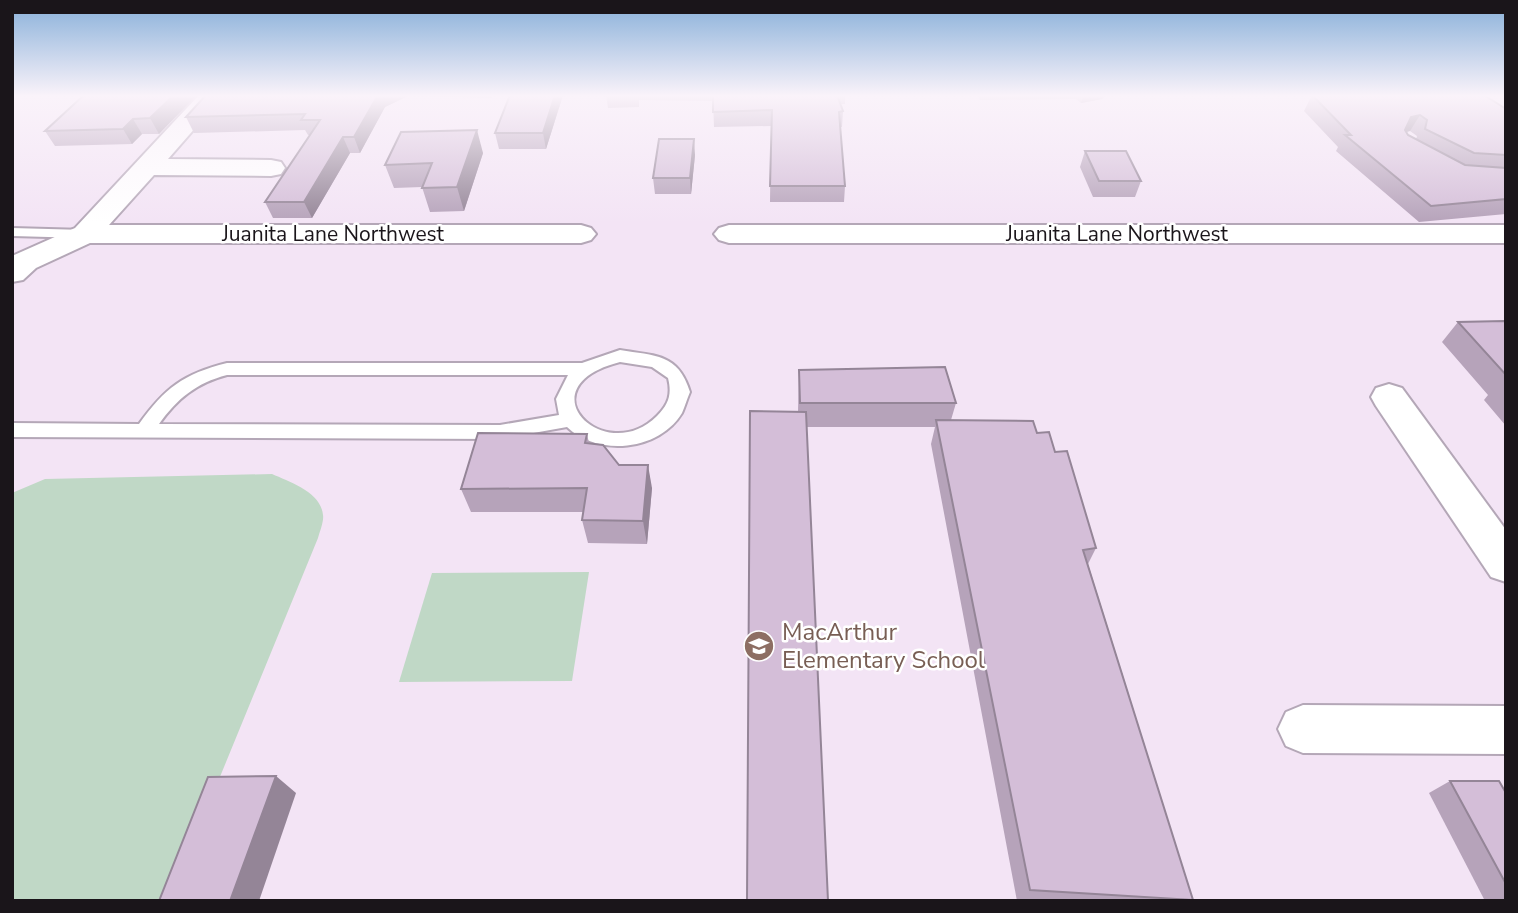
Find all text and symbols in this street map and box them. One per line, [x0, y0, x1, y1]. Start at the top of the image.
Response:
street label: Juanita Lane Northwest [221, 220, 445, 248]
street label: Juanita Lane Northwest [1005, 220, 1229, 248]
place label: MacArthur Elementary School [782, 616, 985, 676]
school or university icon: MacArthur Elementary School [742, 629, 776, 663]

